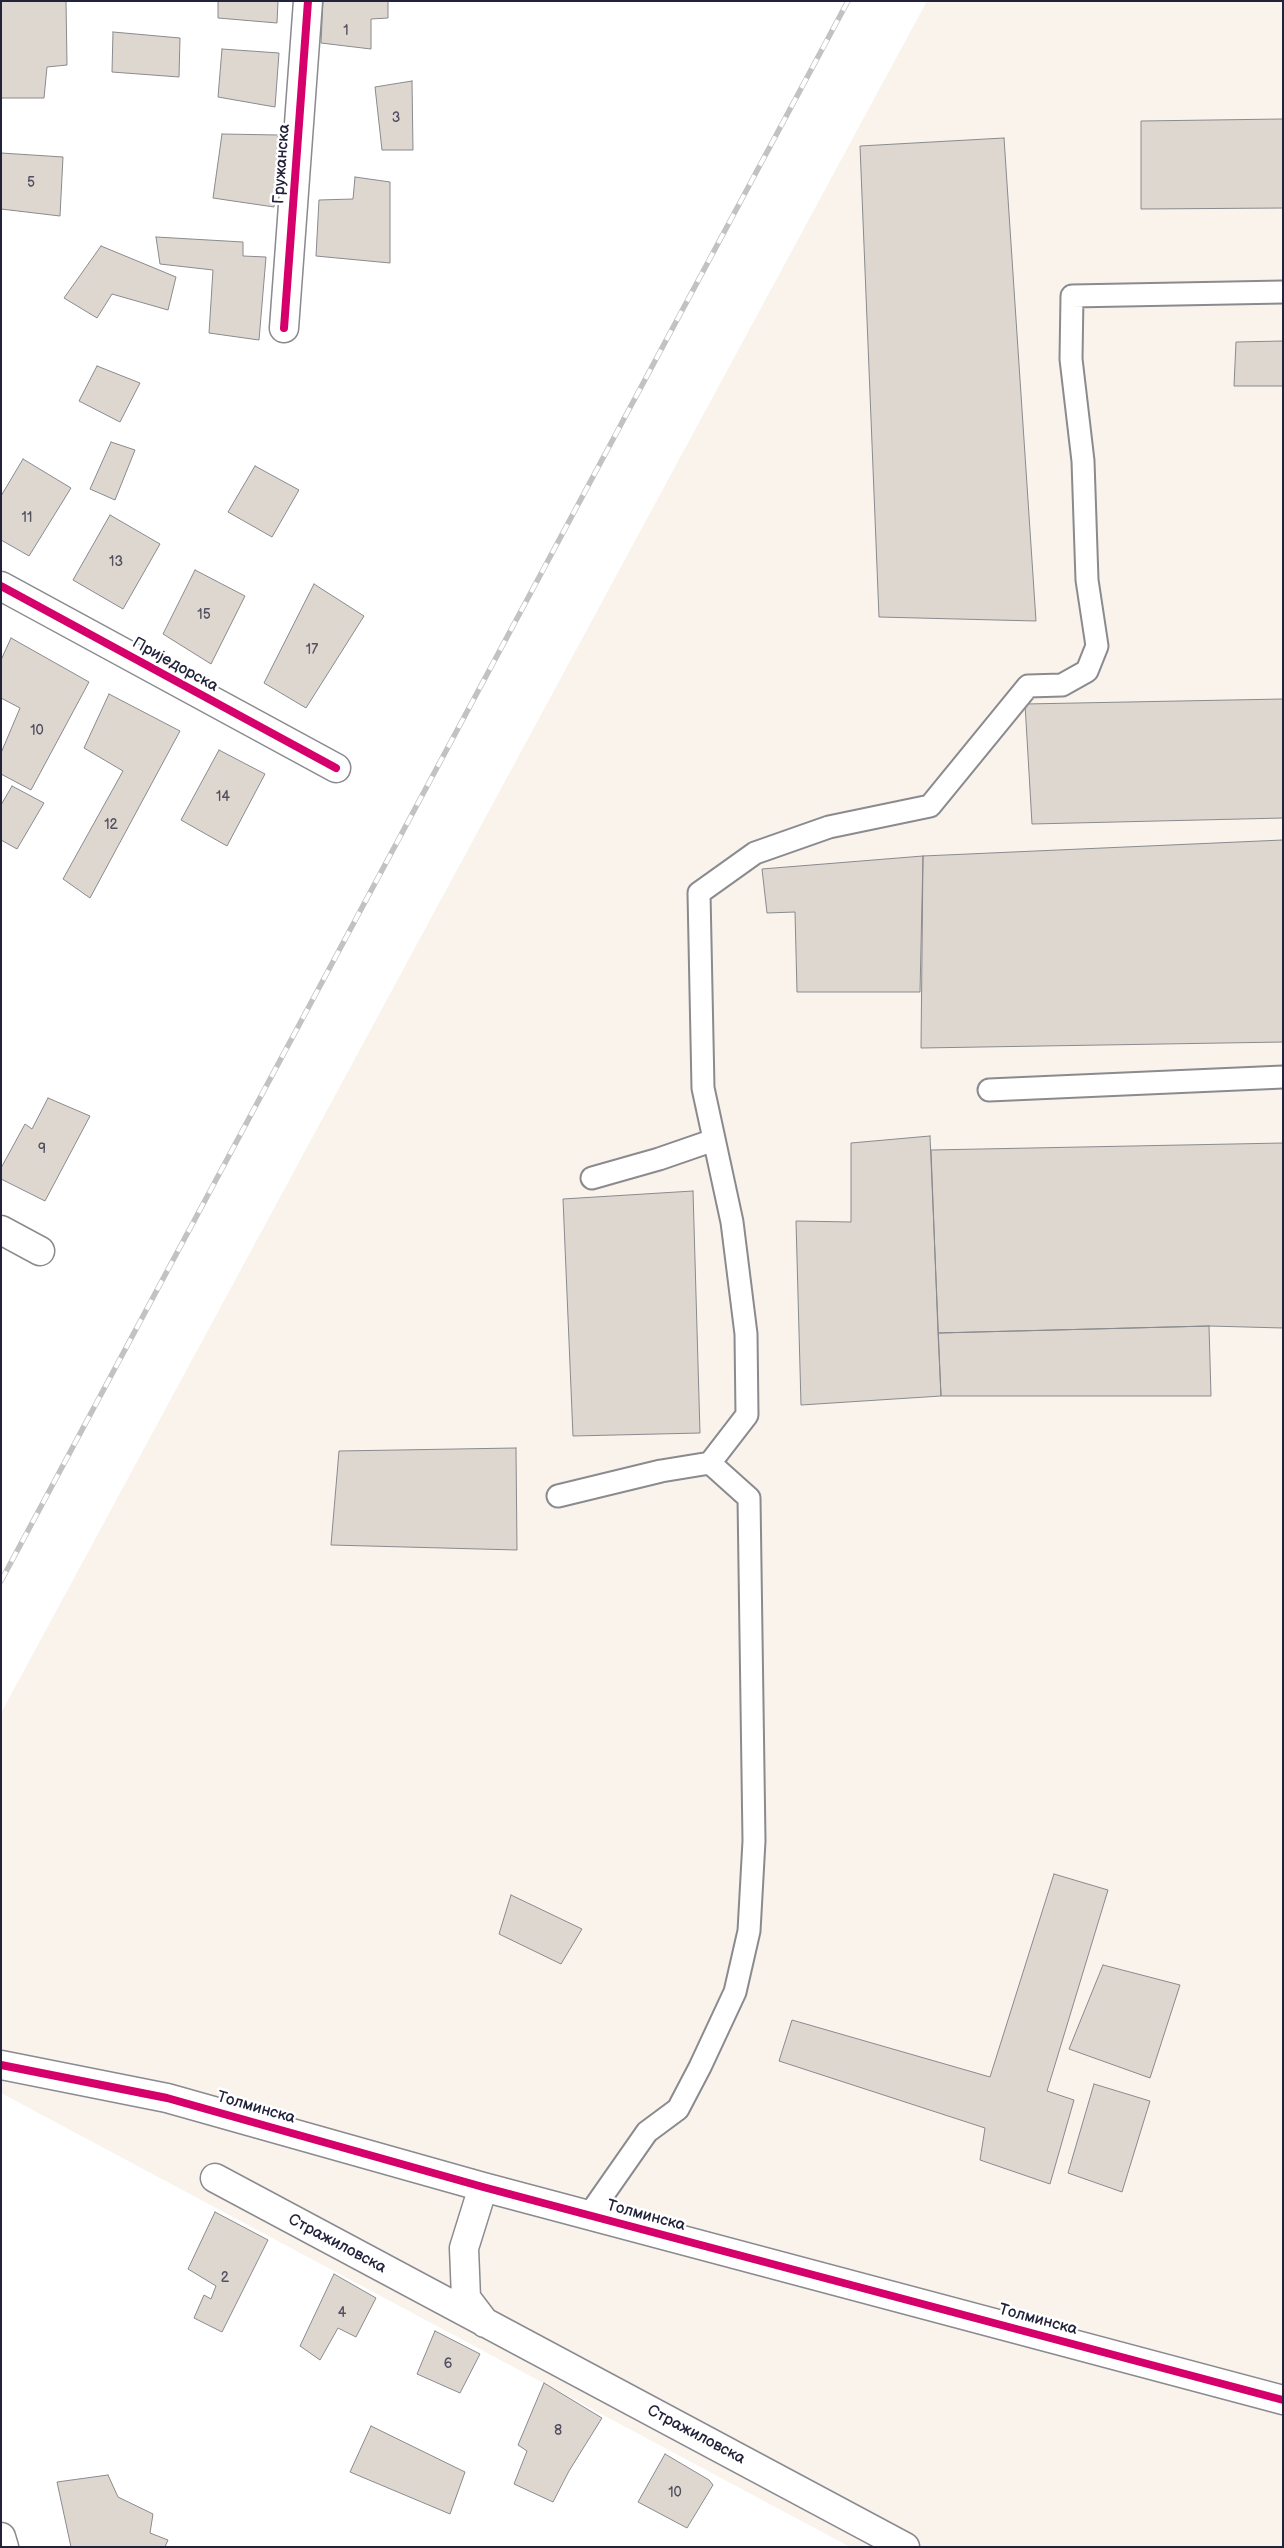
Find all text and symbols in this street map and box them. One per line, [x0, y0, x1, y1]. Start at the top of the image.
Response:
house number: 1 [343, 23, 349, 39]
house number: 3 [392, 110, 400, 126]
street label: Гружанска [270, 123, 294, 205]
house number: 5 [27, 175, 35, 191]
house number: 11 [22, 510, 32, 526]
house number: 13 [109, 554, 123, 570]
house number: 15 [197, 607, 211, 623]
street label: Приједорска [129, 634, 221, 696]
house number: 17 [306, 642, 318, 658]
house number: 10 [30, 723, 44, 739]
house number: 14 [216, 789, 230, 805]
house number: 12 [104, 817, 118, 833]
house number: 9 [38, 1141, 46, 1157]
street label: Толминска [215, 2088, 297, 2128]
street label: Толминска [605, 2196, 687, 2236]
street label: Стражиловска [285, 2210, 389, 2278]
house number: 2 [221, 2270, 229, 2286]
street label: Толминска [997, 2300, 1079, 2340]
house number: 4 [338, 2305, 346, 2321]
house number: 6 [444, 2356, 452, 2372]
street label: Стражиловска [644, 2401, 748, 2469]
house number: 8 [554, 2423, 562, 2439]
house number: 10 [668, 2485, 682, 2501]

